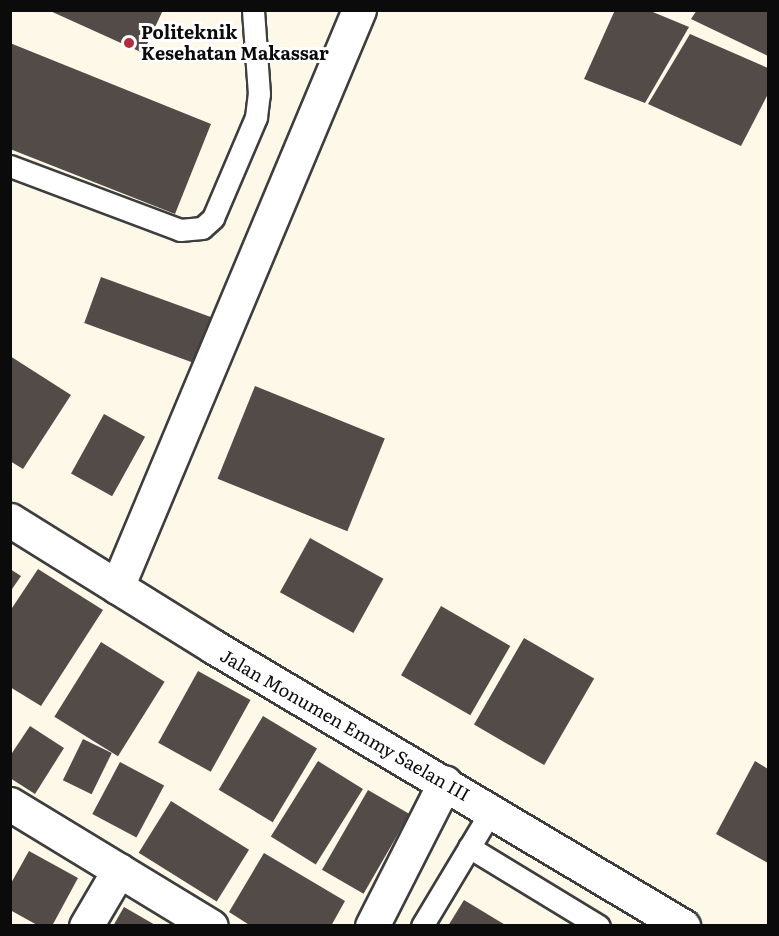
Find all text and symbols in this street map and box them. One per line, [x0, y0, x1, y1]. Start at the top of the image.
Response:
place label: Politeknik Kesehatan Makassar [141, 22, 329, 64]
marker: Politeknik Kesehatan Makassar [122, 36, 136, 50]
street label: Jalan Monumen Emmy Saelan III [216, 644, 474, 806]

